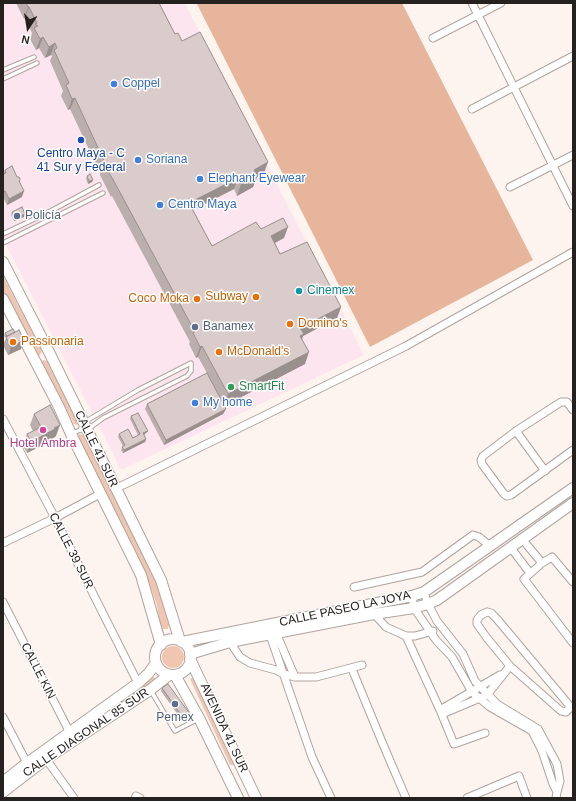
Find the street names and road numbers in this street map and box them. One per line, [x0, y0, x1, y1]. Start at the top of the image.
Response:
street label: CALLE 41 SUR [71, 408, 121, 490]
street label: CALLE 39 SUR [46, 511, 96, 591]
street label: CALLE PASEO LA JOYA [278, 588, 412, 630]
street label: CALLE KIN [18, 640, 58, 702]
street label: AVENIDA 41 SUR [197, 681, 251, 775]
street label: CALLE DIAGONAL 85 SUR [20, 685, 152, 781]

